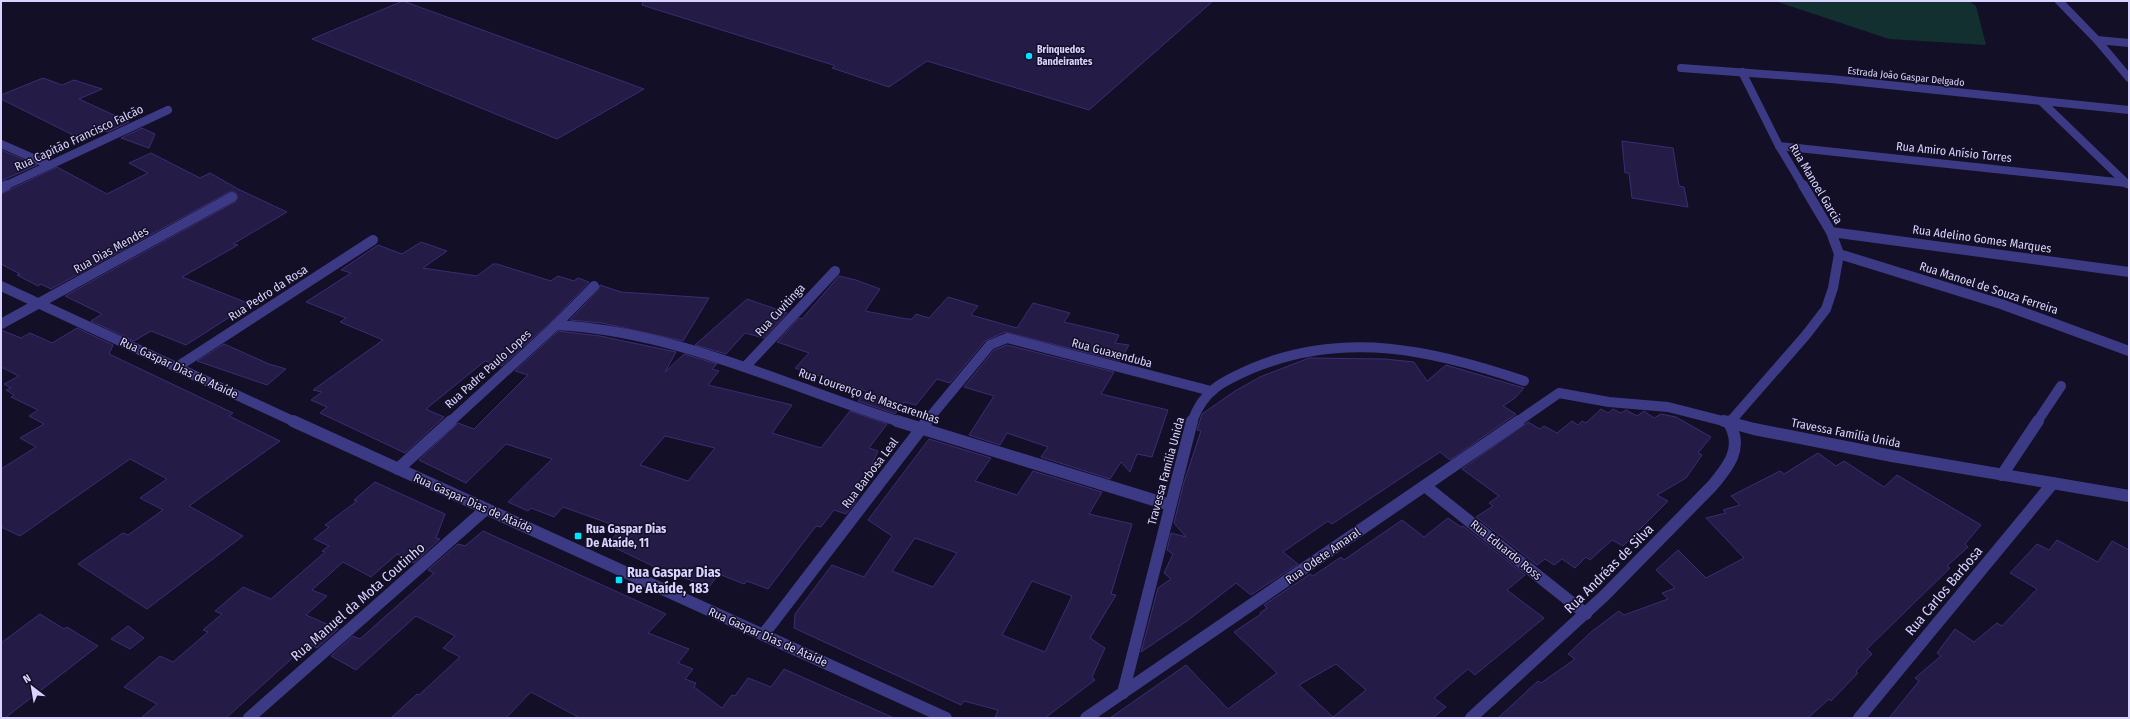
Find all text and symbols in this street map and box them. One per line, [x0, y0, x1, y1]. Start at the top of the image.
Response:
place label: Brinquedos Bandeirantes [1037, 44, 1093, 68]
marker: Brinquedos Bandeirantes [1024, 51, 1034, 61]
street label: Estrada João Gaspar Delgado [1847, 65, 1965, 89]
street label: Rua Capitão Francisco Falcão [12, 102, 146, 174]
street label: Rua Amiro Anísio Torres [1895, 139, 2013, 165]
street label: Rua Manoel Garcia [1787, 141, 1846, 227]
street label: Rua Adelino Gomes Marques [1912, 222, 2052, 256]
street label: Rua Dias Mendes [71, 224, 151, 276]
street label: Rua Manoel de Souza Ferreira [1918, 259, 2060, 317]
street label: Rua Pedro da Rosa [226, 262, 310, 324]
street label: Rua Cuvitinga [752, 281, 808, 339]
street label: Rua Padre Paulo Lopes [442, 327, 534, 411]
street label: Rua Gaspar Dias de Ataíde [118, 334, 240, 402]
street label: Rua Guaxenduba [1070, 336, 1154, 371]
street label: Rua Lourenço de Mascarenhas [797, 365, 941, 427]
street label: Travessa Família Unida [1145, 415, 1187, 526]
street label: Travessa Família Unida [1790, 416, 1902, 450]
street label: Rua Barbosa Leal [839, 435, 901, 511]
street label: Rua Gaspar Dias de Ataíde [411, 470, 535, 536]
street label: Rua Eduardo Ross [1468, 517, 1544, 583]
street label: Rua Andréas de Silva [1561, 521, 1657, 617]
place label: Rua Gaspar Dias De Ataíde, 11 [586, 522, 667, 550]
street label: Rua Odete Amaral [1283, 525, 1363, 587]
marker: Rua Gaspar Dias De Ataíde, 11 [573, 531, 583, 541]
street label: Rua Manuel da Mota Coutinho [288, 539, 428, 665]
street label: Rua Carlos Barbosa [1902, 543, 1986, 639]
place label: Rua Gaspar Dias De Ataíde, 183 [627, 564, 721, 597]
marker: Rua Gaspar Dias De Ataíde, 183 [614, 575, 624, 585]
street label: Rua Gaspar Dias de Ataíde [706, 604, 830, 670]
north arrow [12, 667, 52, 707]
text: N [21, 672, 33, 686]

